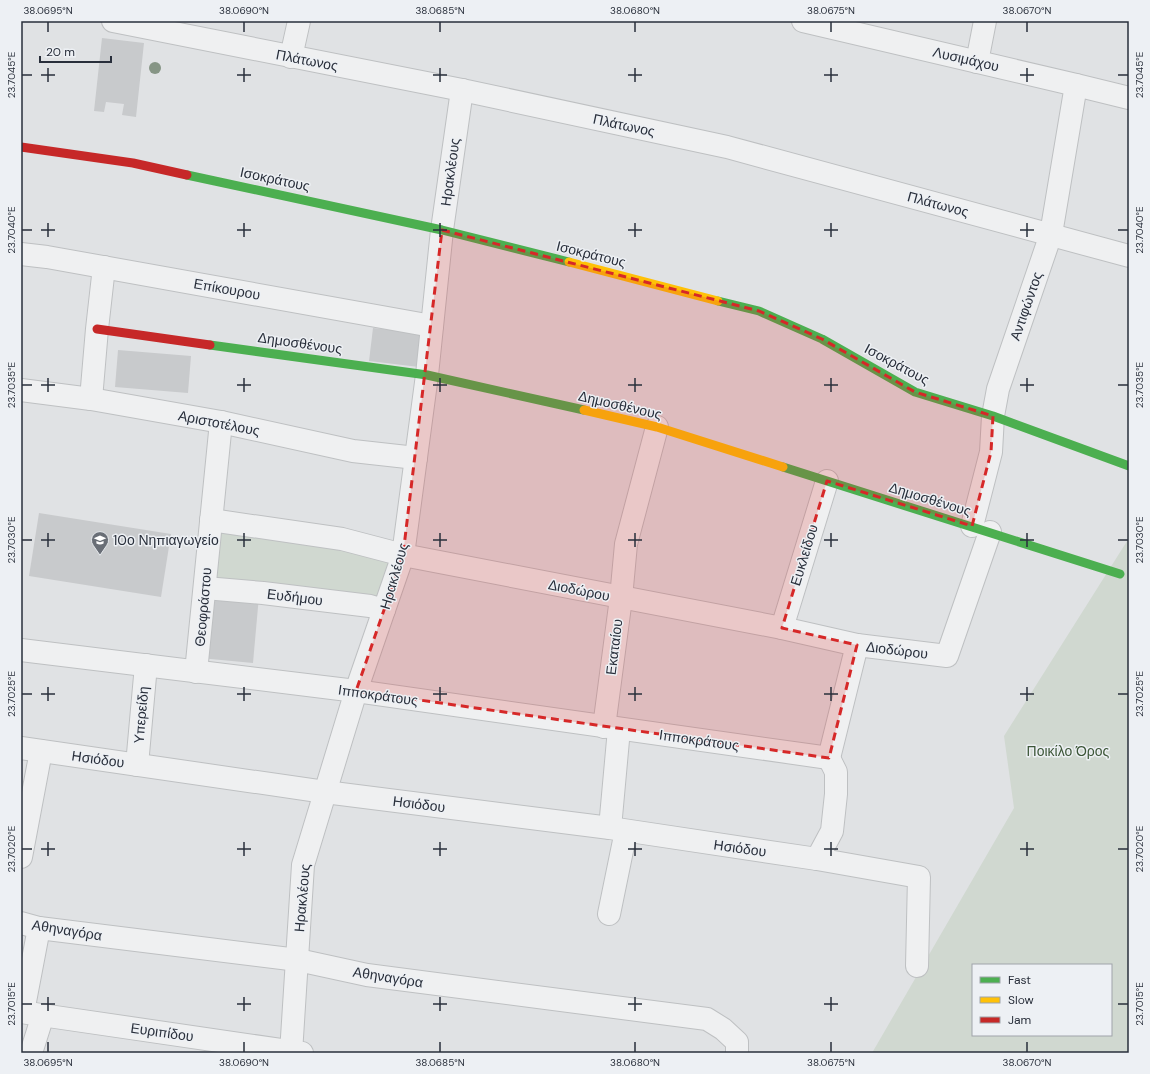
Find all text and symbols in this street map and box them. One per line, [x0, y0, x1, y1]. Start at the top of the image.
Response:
text: 38.0695°N [23, 4, 73, 17]
text: 38.0690°N [219, 4, 269, 17]
text: 38.0685°N [415, 4, 465, 17]
text: 38.0680°N [610, 4, 660, 17]
text: 38.0675°N [807, 4, 855, 17]
text: 38.0670°N [1003, 4, 1051, 17]
scale bar [40, 38, 111, 64]
street label: Λυσιμάχου [931, 43, 1001, 75]
text: 20 m [46, 44, 75, 60]
street label: Πλάτωνος [274, 45, 340, 75]
text: 23.7045°E [5, 51, 18, 98]
text: 23.7045°E [1133, 51, 1146, 98]
street label: Πλάτωνος [591, 110, 657, 140]
street label: Ηρακλέους [436, 137, 464, 207]
street label: Ισοκράτους [238, 163, 312, 195]
street label: Πλάτωνος [905, 187, 971, 221]
text: 23.7040°E [5, 206, 18, 254]
text: 23.7040°E [1133, 206, 1146, 254]
street label: Ισοκράτους [554, 237, 628, 271]
street label: Αντιφώντος [1006, 269, 1046, 343]
street label: Επίκουρου [192, 274, 262, 304]
street label: Δημοσθένους [257, 328, 344, 358]
street label: Ισοκράτους [861, 339, 933, 389]
text: 23.7035°E [5, 361, 18, 408]
text: 23.7035°E [1133, 361, 1146, 408]
street label: Δημοσθένους [577, 387, 664, 423]
street label: Αριστοτέλους [177, 406, 262, 440]
street label: Δημοσθένους [887, 478, 973, 520]
text: 23.7030°E [5, 516, 18, 564]
text: 23.7030°E [1133, 516, 1146, 564]
street label: Ευκλείδου [786, 522, 822, 588]
school or university icon: 10ο Νηπιαγωγείο [90, 530, 110, 555]
place label: 10ο Νηπιαγωγείο [113, 531, 219, 549]
street label: Ηρακλέους [376, 540, 412, 611]
street label: Θεοφράστου [191, 567, 215, 647]
street label: Διοδώρου [547, 575, 611, 605]
street label: Ευδήμου [266, 585, 324, 609]
street label: Εκαταίου [602, 618, 626, 676]
street label: Διοδώρου [865, 637, 929, 663]
text: 23.7025°E [5, 671, 18, 717]
text: 23.7025°E [1133, 671, 1146, 717]
street label: Ιπποκράτους [337, 680, 419, 710]
street label: Υπερείδη [130, 686, 152, 744]
street label: Ιπποκράτους [658, 725, 740, 755]
park label: Ποικίλο Όρος [1027, 742, 1110, 760]
street label: Ησιόδου [71, 746, 125, 772]
street label: Ησιόδου [392, 792, 446, 816]
text: 23.7020°E [5, 825, 18, 872]
text: 23.7020°E [1133, 825, 1146, 872]
street label: Ησιόδου [713, 835, 767, 861]
street label: Ηρακλέους [290, 863, 314, 933]
street label: Αθηναγόρα [31, 916, 103, 944]
street label: Αθηναγόρα [352, 963, 424, 991]
legend [972, 964, 1112, 1036]
text: Fast [1008, 972, 1031, 988]
text: 23.7015°E [5, 982, 18, 1026]
text: 23.7015°E [1133, 982, 1146, 1026]
text: Slow [1008, 992, 1034, 1008]
text: Jam [1008, 1012, 1031, 1028]
street label: Ευριπίδου [129, 1019, 195, 1045]
text: 38.0695°N [23, 1056, 73, 1069]
text: 38.0690°N [219, 1056, 269, 1069]
text: 38.0685°N [415, 1056, 465, 1069]
text: 38.0680°N [610, 1056, 660, 1069]
text: 38.0675°N [807, 1056, 855, 1069]
text: 38.0670°N [1003, 1056, 1051, 1069]

